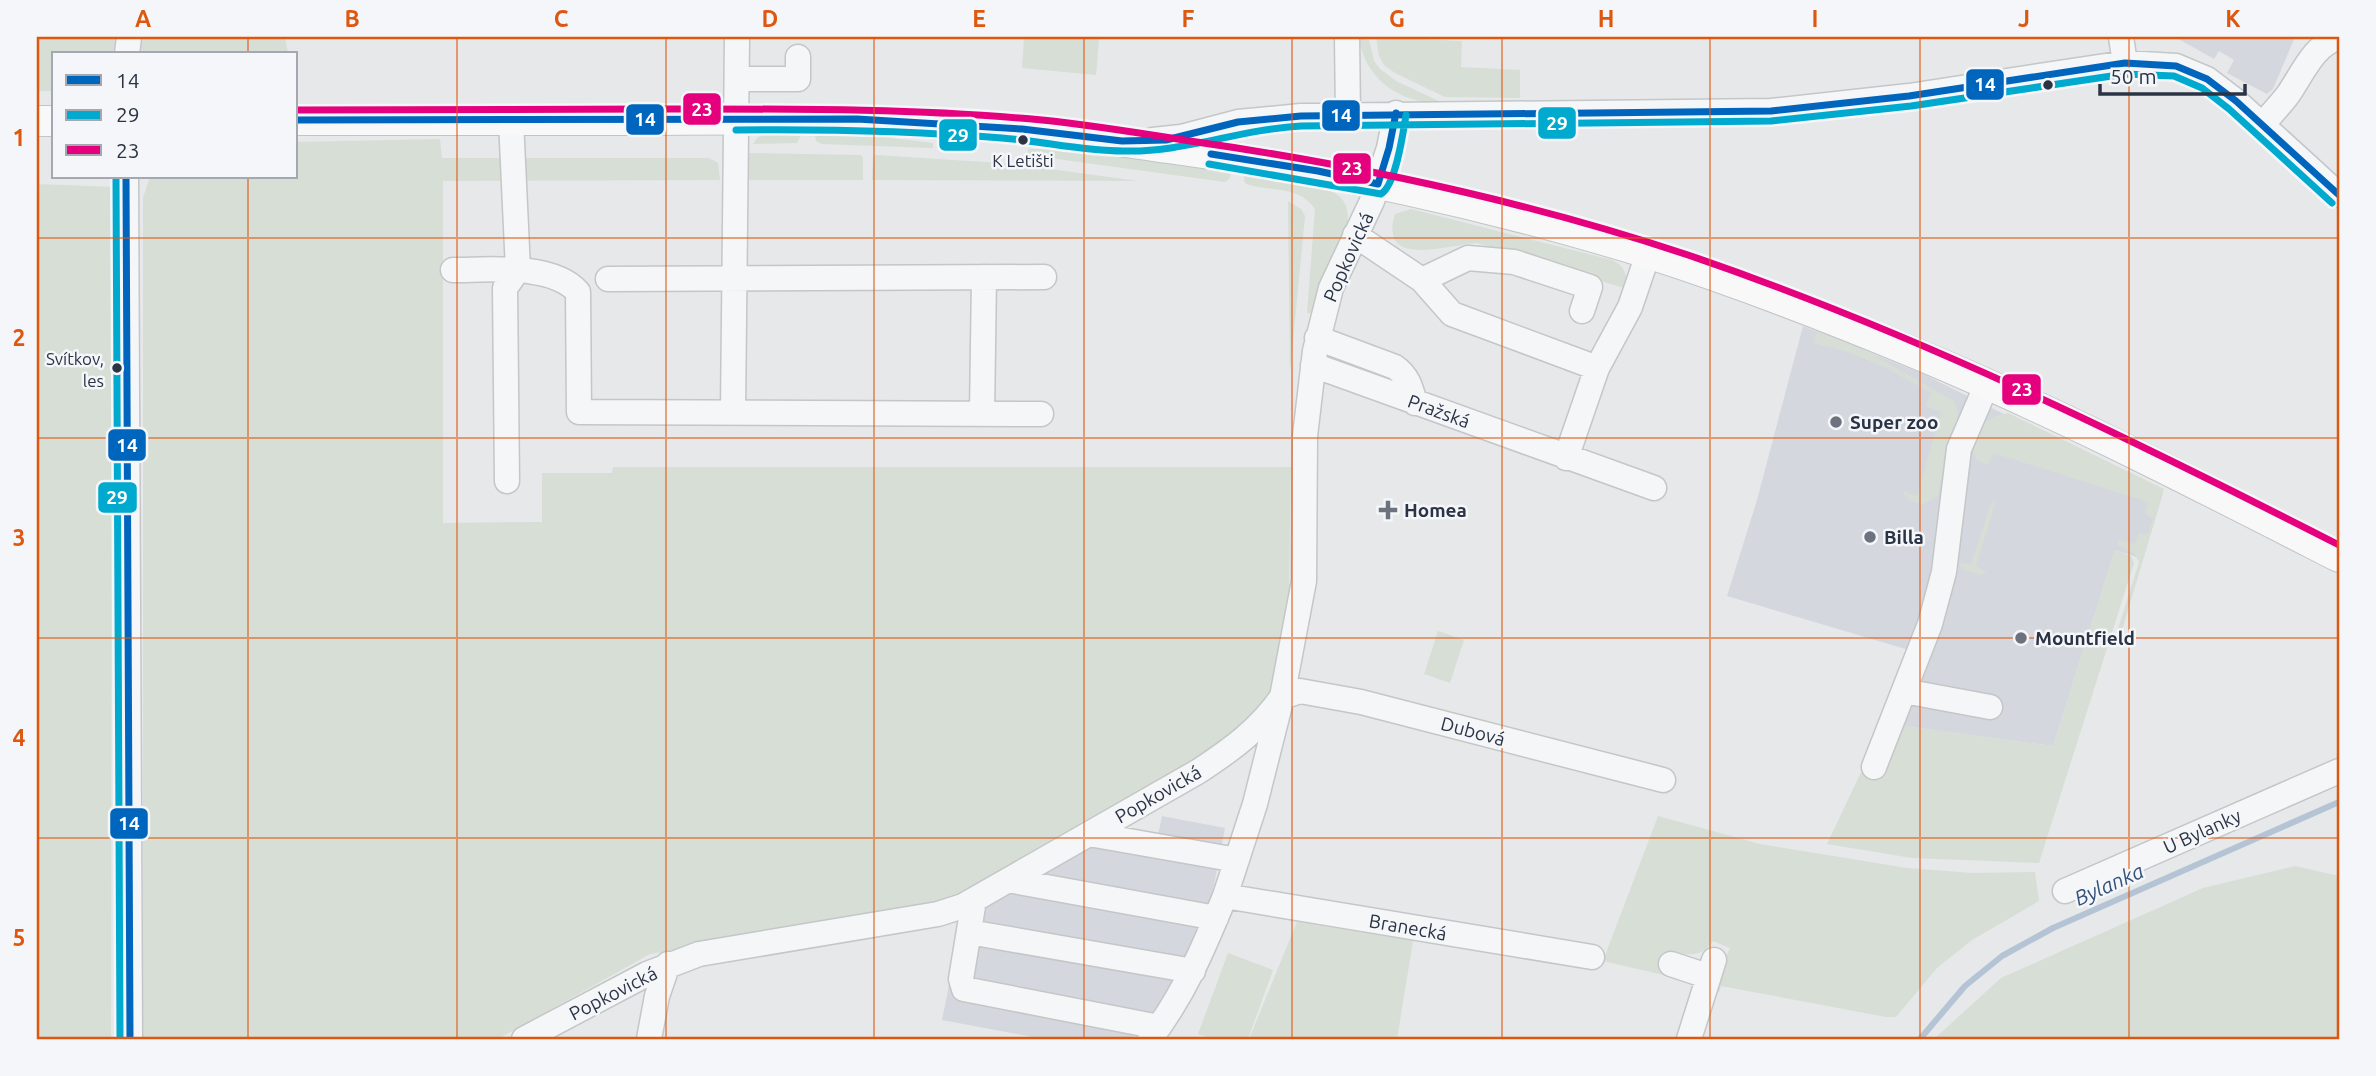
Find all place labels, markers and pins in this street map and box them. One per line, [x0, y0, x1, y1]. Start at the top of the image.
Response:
unlabelled marker [2041, 78, 2055, 92]
marker: K Letišti [1016, 133, 1030, 147]
place label: K Letišti [992, 151, 1054, 170]
place label: Svítkov, les [46, 349, 104, 390]
marker: Svítkov, les [110, 361, 124, 375]
place label: Super zoo [1850, 411, 1938, 433]
marker: Super zoo [1828, 414, 1844, 430]
place label: Homea [1404, 499, 1467, 521]
marker: Homea [1378, 500, 1398, 520]
place label: Billa [1884, 526, 1924, 548]
marker: Billa [1862, 529, 1878, 545]
place label: Mountfield [2035, 627, 2135, 649]
marker: Mountfield [2013, 630, 2029, 646]

